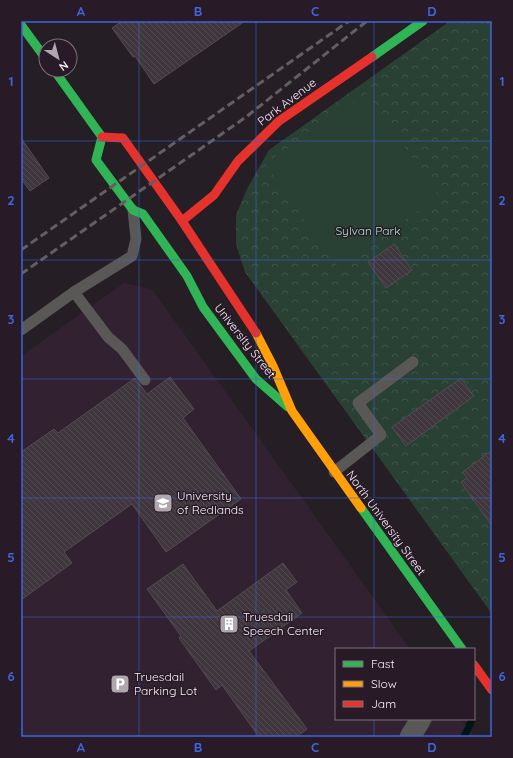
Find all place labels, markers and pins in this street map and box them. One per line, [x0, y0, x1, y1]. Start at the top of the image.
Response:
place label: University of Redlands [177, 488, 244, 517]
school or university icon: University of Redlands [152, 492, 174, 514]
place label: Truesdail Speech Center [243, 609, 324, 638]
building icon: Truesdail Speech Center [218, 613, 240, 635]
place label: Truesdail Parking Lot [134, 669, 197, 698]
parking icon: Truesdail Parking Lot [109, 673, 131, 695]

